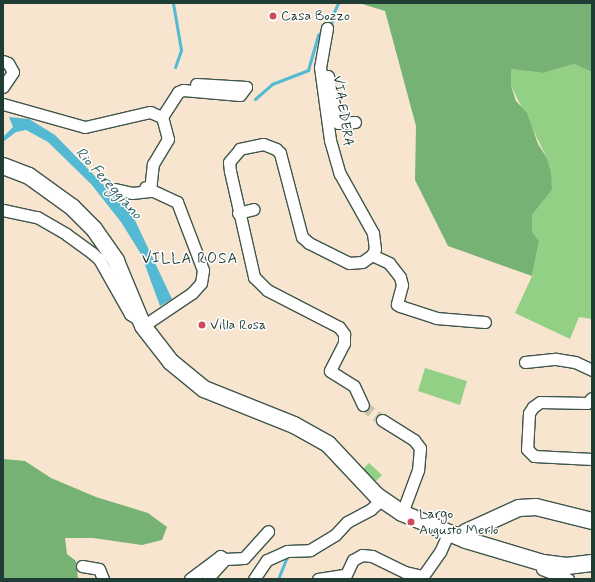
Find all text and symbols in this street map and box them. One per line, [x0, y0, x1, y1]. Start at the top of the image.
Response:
place label: Casa Bozzo [281, 8, 350, 24]
marker: Casa Bozzo [268, 11, 278, 21]
street label: VIA EDERA [329, 73, 357, 149]
water label: Rio Fereggiano [71, 144, 145, 224]
district label: VILLA ROSA [143, 251, 237, 269]
place label: Villa Rosa [210, 317, 266, 333]
marker: Villa Rosa [197, 320, 207, 330]
place label: Largo Augusto Merlo [419, 506, 499, 538]
marker: Largo Augusto Merlo [406, 517, 416, 527]

